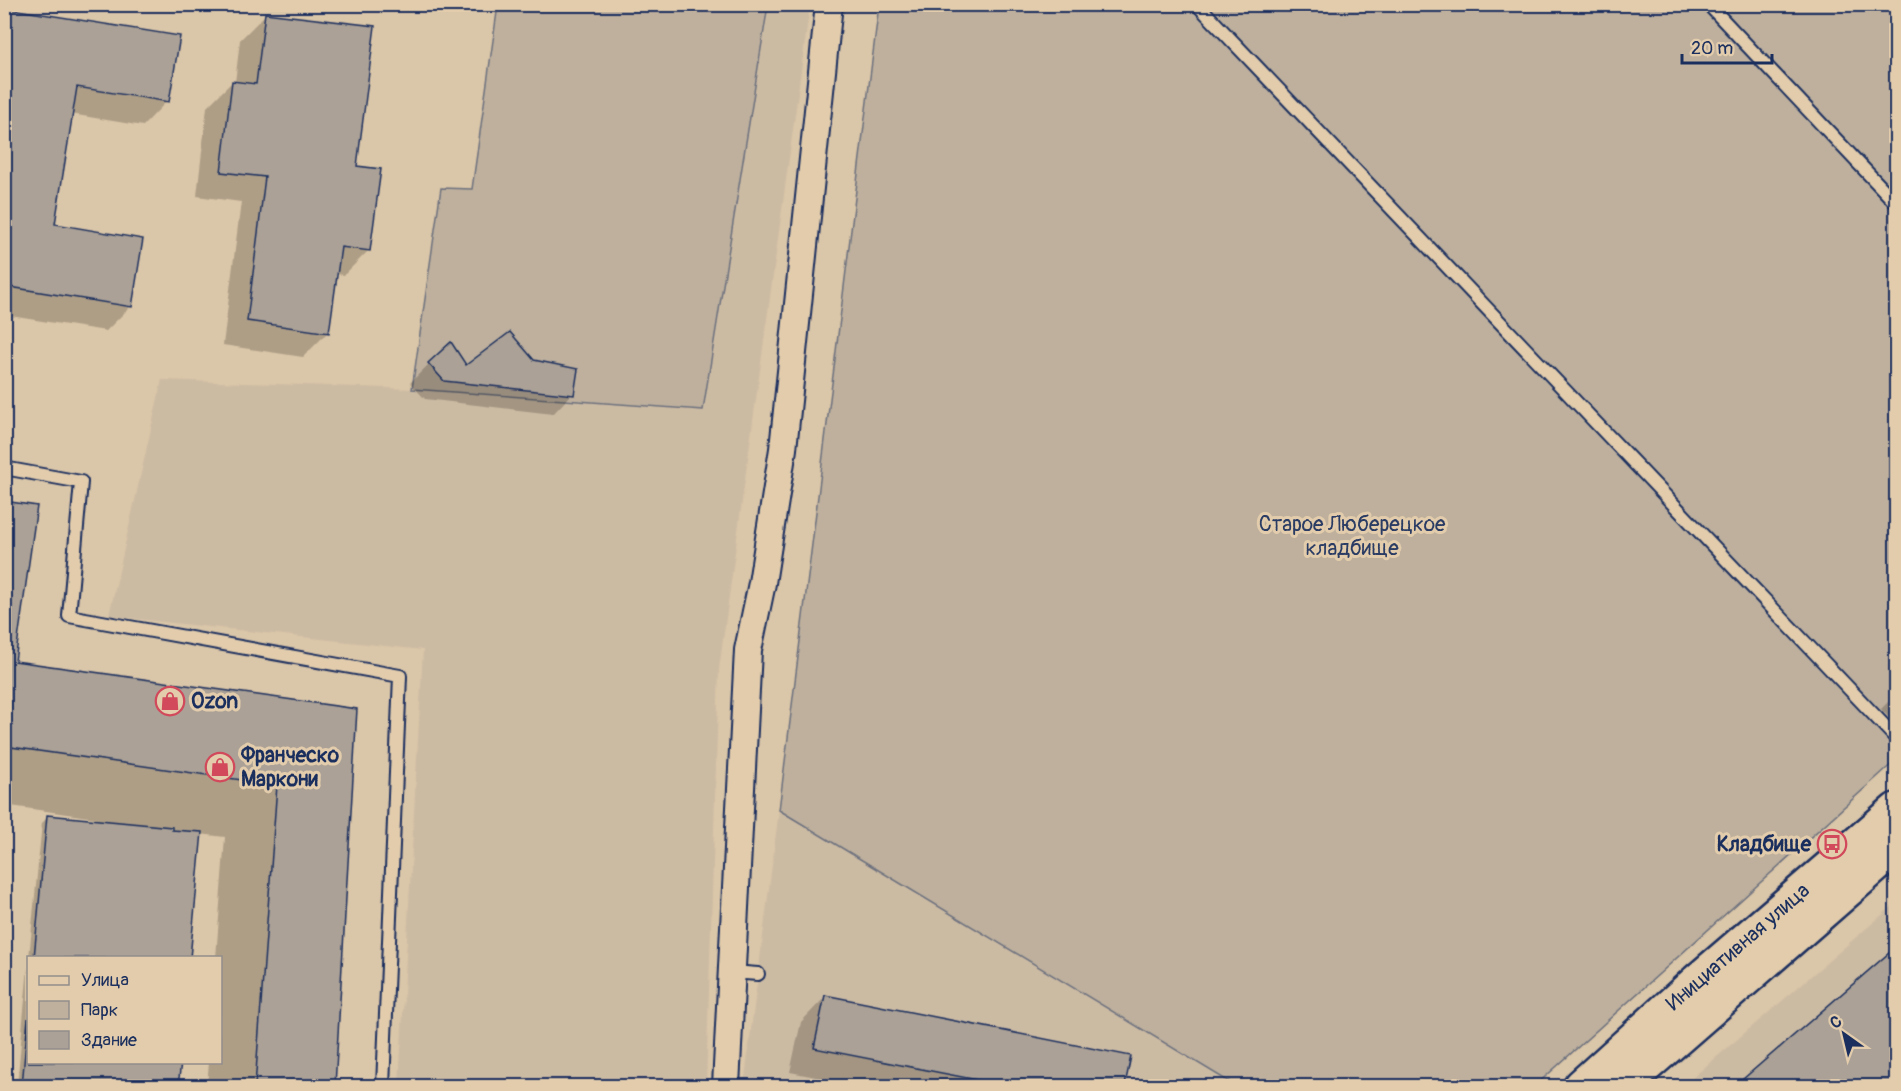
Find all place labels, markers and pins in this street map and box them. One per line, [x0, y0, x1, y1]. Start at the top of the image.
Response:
shop icon: Ozon [154, 685, 186, 717]
place label: Ozon [191, 688, 238, 715]
place label: Франческо Маркони [240, 742, 340, 793]
shop icon: Франческо Маркони [204, 751, 236, 783]
bus stop icon: Кладбище [1816, 828, 1848, 860]
place label: Кладбище [1717, 831, 1812, 858]

